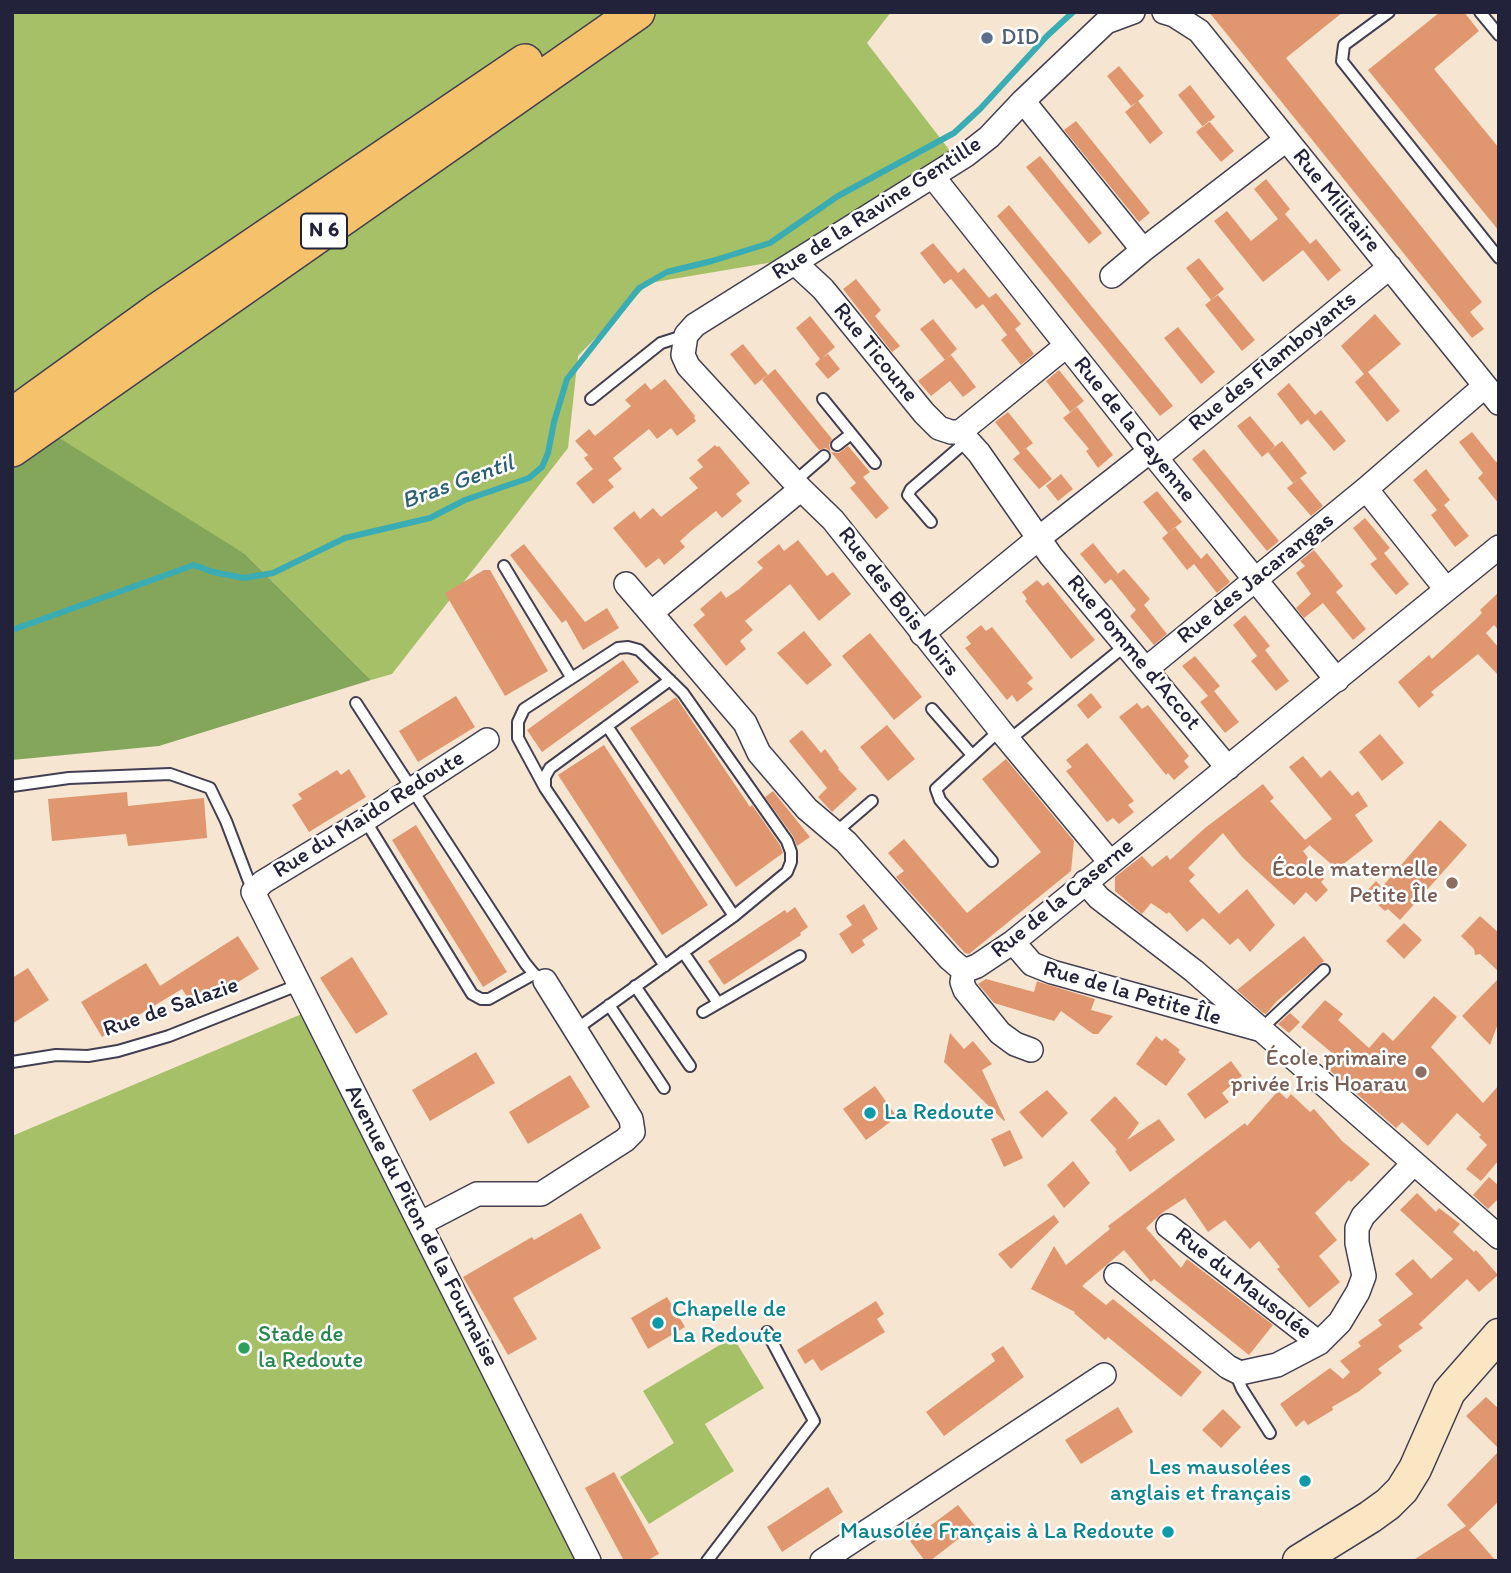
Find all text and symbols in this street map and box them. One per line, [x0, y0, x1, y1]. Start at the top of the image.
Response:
place label: DID [1001, 24, 1039, 52]
marker: DID [979, 30, 995, 46]
street label: Rue de la Ravine Gentille [767, 131, 987, 287]
street label: Rue Militaire [1286, 144, 1386, 258]
road number: N 6 [301, 214, 347, 248]
street label: Rue des Flamboyants [1183, 286, 1363, 438]
street label: Rue Ticoune [827, 298, 923, 408]
street label: Rue de la Cayenne [1067, 351, 1201, 509]
water label: Bras Gentil [398, 449, 518, 517]
street label: Rue des Jacarangas [1172, 507, 1340, 651]
street label: Rue des Bois Noirs [831, 522, 965, 682]
street label: Rue Pomme d'Accot [1060, 570, 1206, 736]
street label: Rue du Maido Redoute [268, 745, 470, 885]
street label: Rue de la Caserne [986, 833, 1140, 965]
place label: École maternelle Petite Île [1272, 856, 1438, 910]
marker: École maternelle Petite Île [1444, 875, 1460, 891]
street label: Rue de la Petite Île [1040, 955, 1224, 1033]
street label: Rue de Salazie [100, 972, 242, 1044]
place label: École primaire privée Iris Hoarau [1231, 1045, 1407, 1099]
marker: École primaire privée Iris Hoarau [1413, 1064, 1429, 1080]
street label: Avenue du Piton de la Fournaise [338, 1080, 504, 1372]
place label: La Redoute [884, 1099, 994, 1127]
marker: La Redoute [862, 1105, 878, 1121]
street label: Rue du Mausolée [1169, 1222, 1317, 1346]
place label: Chapelle de La Redoute [672, 1296, 786, 1350]
marker: Chapelle de La Redoute [650, 1315, 666, 1331]
place label: Stade de la Redoute [258, 1321, 363, 1375]
marker: Stade de la Redoute [236, 1340, 252, 1356]
place label: Les mausolées anglais et français [1110, 1454, 1291, 1508]
marker: Les mausolées anglais et français [1297, 1473, 1313, 1489]
place label: Mausolée Français à La Redoute [840, 1518, 1154, 1546]
marker: Mausolée Français à La Redoute [1160, 1524, 1176, 1540]

